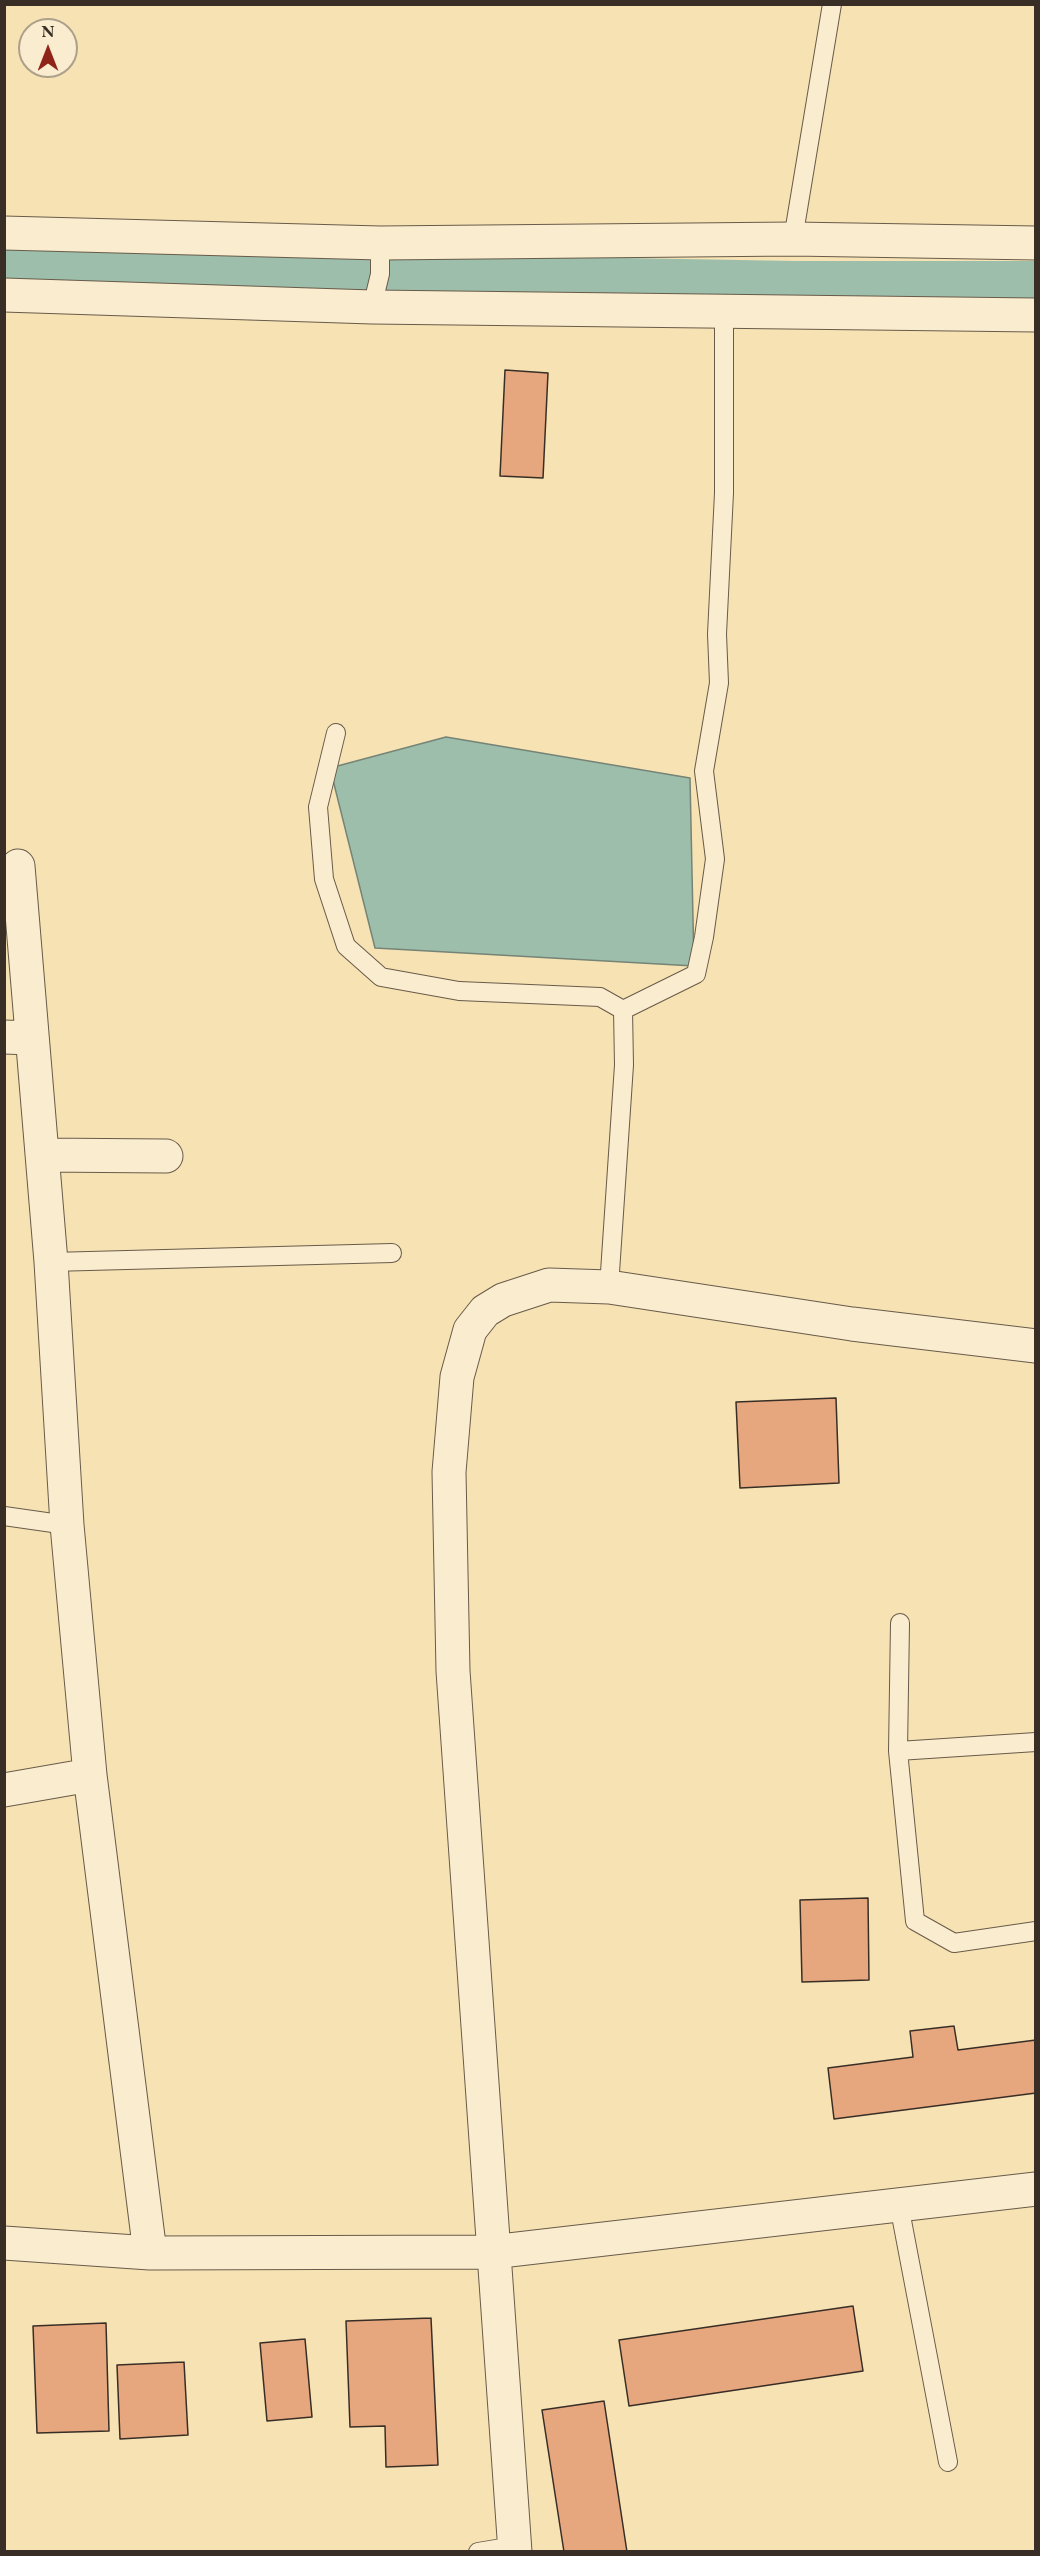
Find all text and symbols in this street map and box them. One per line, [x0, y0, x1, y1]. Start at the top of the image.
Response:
north arrow [18, 18, 78, 78]
text: N [42, 21, 54, 42]

